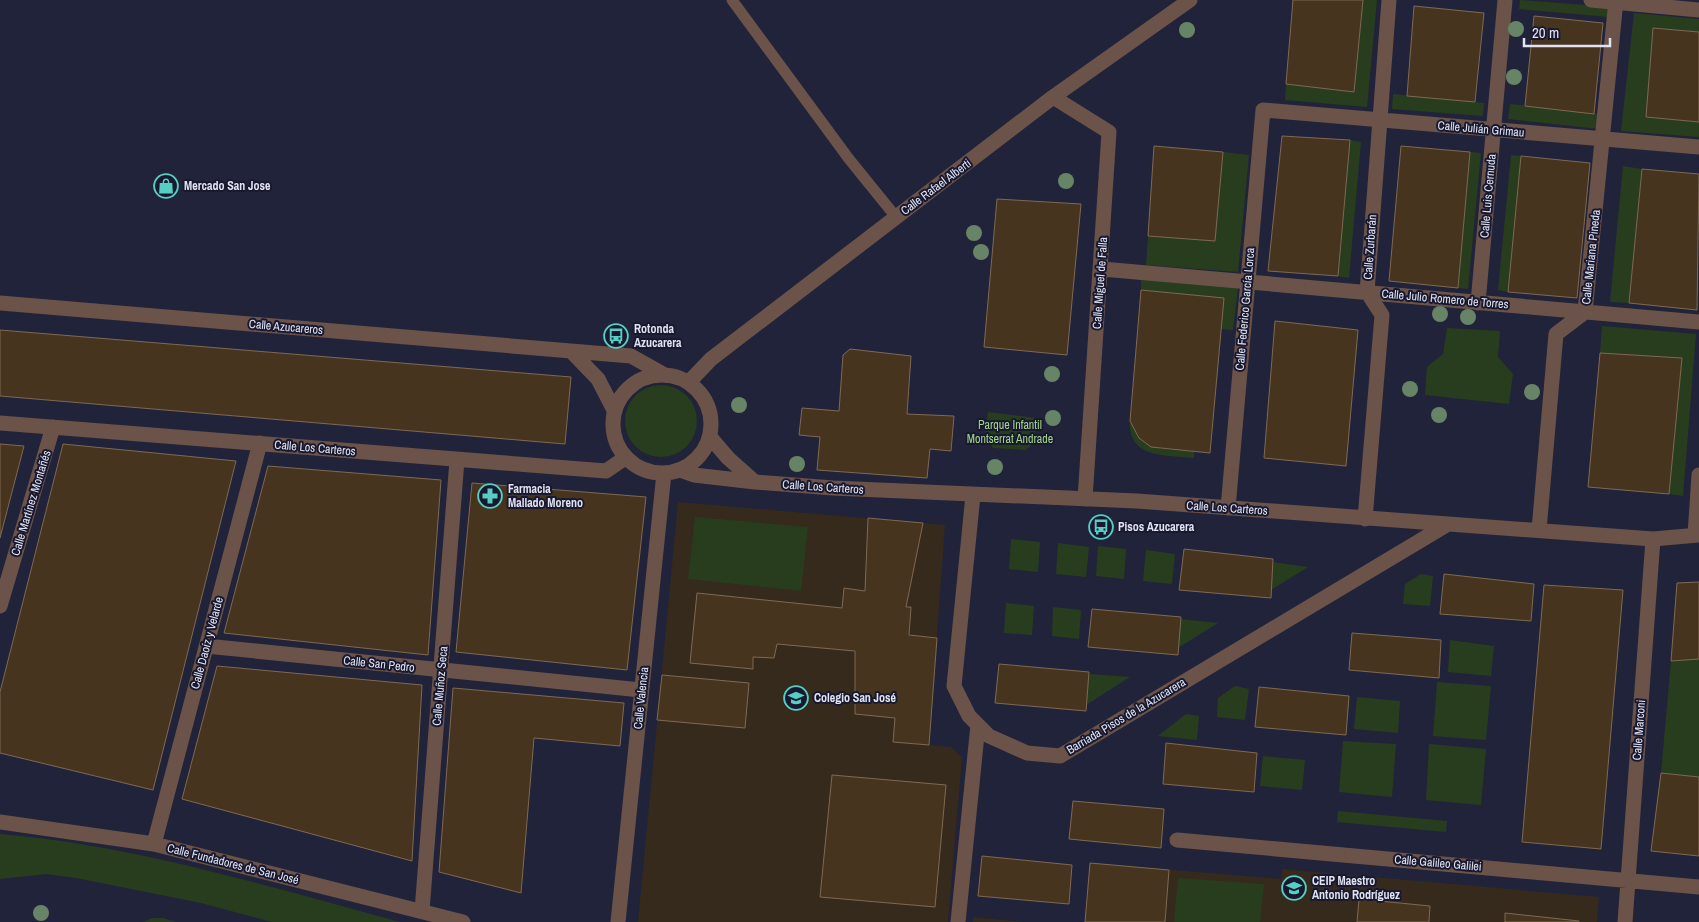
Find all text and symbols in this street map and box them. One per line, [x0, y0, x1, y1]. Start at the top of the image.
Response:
scale bar [1524, 15, 1610, 47]
text: 20 m [1532, 22, 1559, 43]
street label: Calle Julián Grimau [1437, 117, 1525, 141]
street label: Calle Luis Cernuda [1476, 153, 1500, 239]
street label: Calle Rafael Alberti [898, 155, 974, 219]
shop icon: Mercado San Jose [153, 173, 179, 199]
place label: Mercado San Jose [184, 178, 271, 194]
street label: Calle Mariana Pineda [1578, 208, 1604, 305]
street label: Calle Zurbarán [1360, 214, 1380, 280]
street label: Calle Miguel de Falla [1089, 236, 1111, 329]
street label: Calle Federico García Lorca [1232, 246, 1258, 371]
street label: Calle Julio Romero de Torres [1381, 285, 1509, 313]
street label: Calle Azucareros [248, 316, 324, 338]
place label: Rotonda Azucarera [634, 321, 682, 351]
bus stop icon: Rotonda Azucarera [603, 323, 629, 349]
park label: Parque Infantil Montserrat Andrade [967, 417, 1053, 447]
street label: Calle Los Carteros [274, 436, 356, 460]
street label: Calle Martínez Montañés [7, 448, 55, 558]
street label: Calle Los Carteros [782, 476, 864, 498]
place label: Farmacia Mallado Moreno [508, 481, 583, 511]
pharmacy icon: Farmacia Mallado Moreno [477, 483, 503, 509]
street label: Calle Los Carteros [1186, 497, 1268, 519]
bus stop icon: Pisos Azucarera [1088, 514, 1114, 540]
place label: Pisos Azucarera [1118, 519, 1195, 535]
street label: Calle Daoíz y Velarde [187, 595, 227, 691]
street label: Calle Muñoz Seca [429, 645, 451, 726]
street label: Calle San Pedro [343, 652, 415, 676]
street label: Calle Valencia [630, 665, 652, 730]
street label: Barriada Pisos de la Azucarera [1064, 674, 1189, 758]
school or university icon: Colegio San José [783, 685, 809, 711]
place label: Colegio San José [814, 690, 897, 706]
street label: Calle Marconi [1629, 699, 1649, 761]
street label: Calle Fundadores de San José [166, 840, 300, 888]
street label: Calle Galileo Galilei [1394, 851, 1482, 875]
place label: CEIP Maestro Antonio Rodríguez [1312, 873, 1400, 903]
school or university icon: CEIP Maestro Antonio Rodríguez [1281, 875, 1307, 901]

